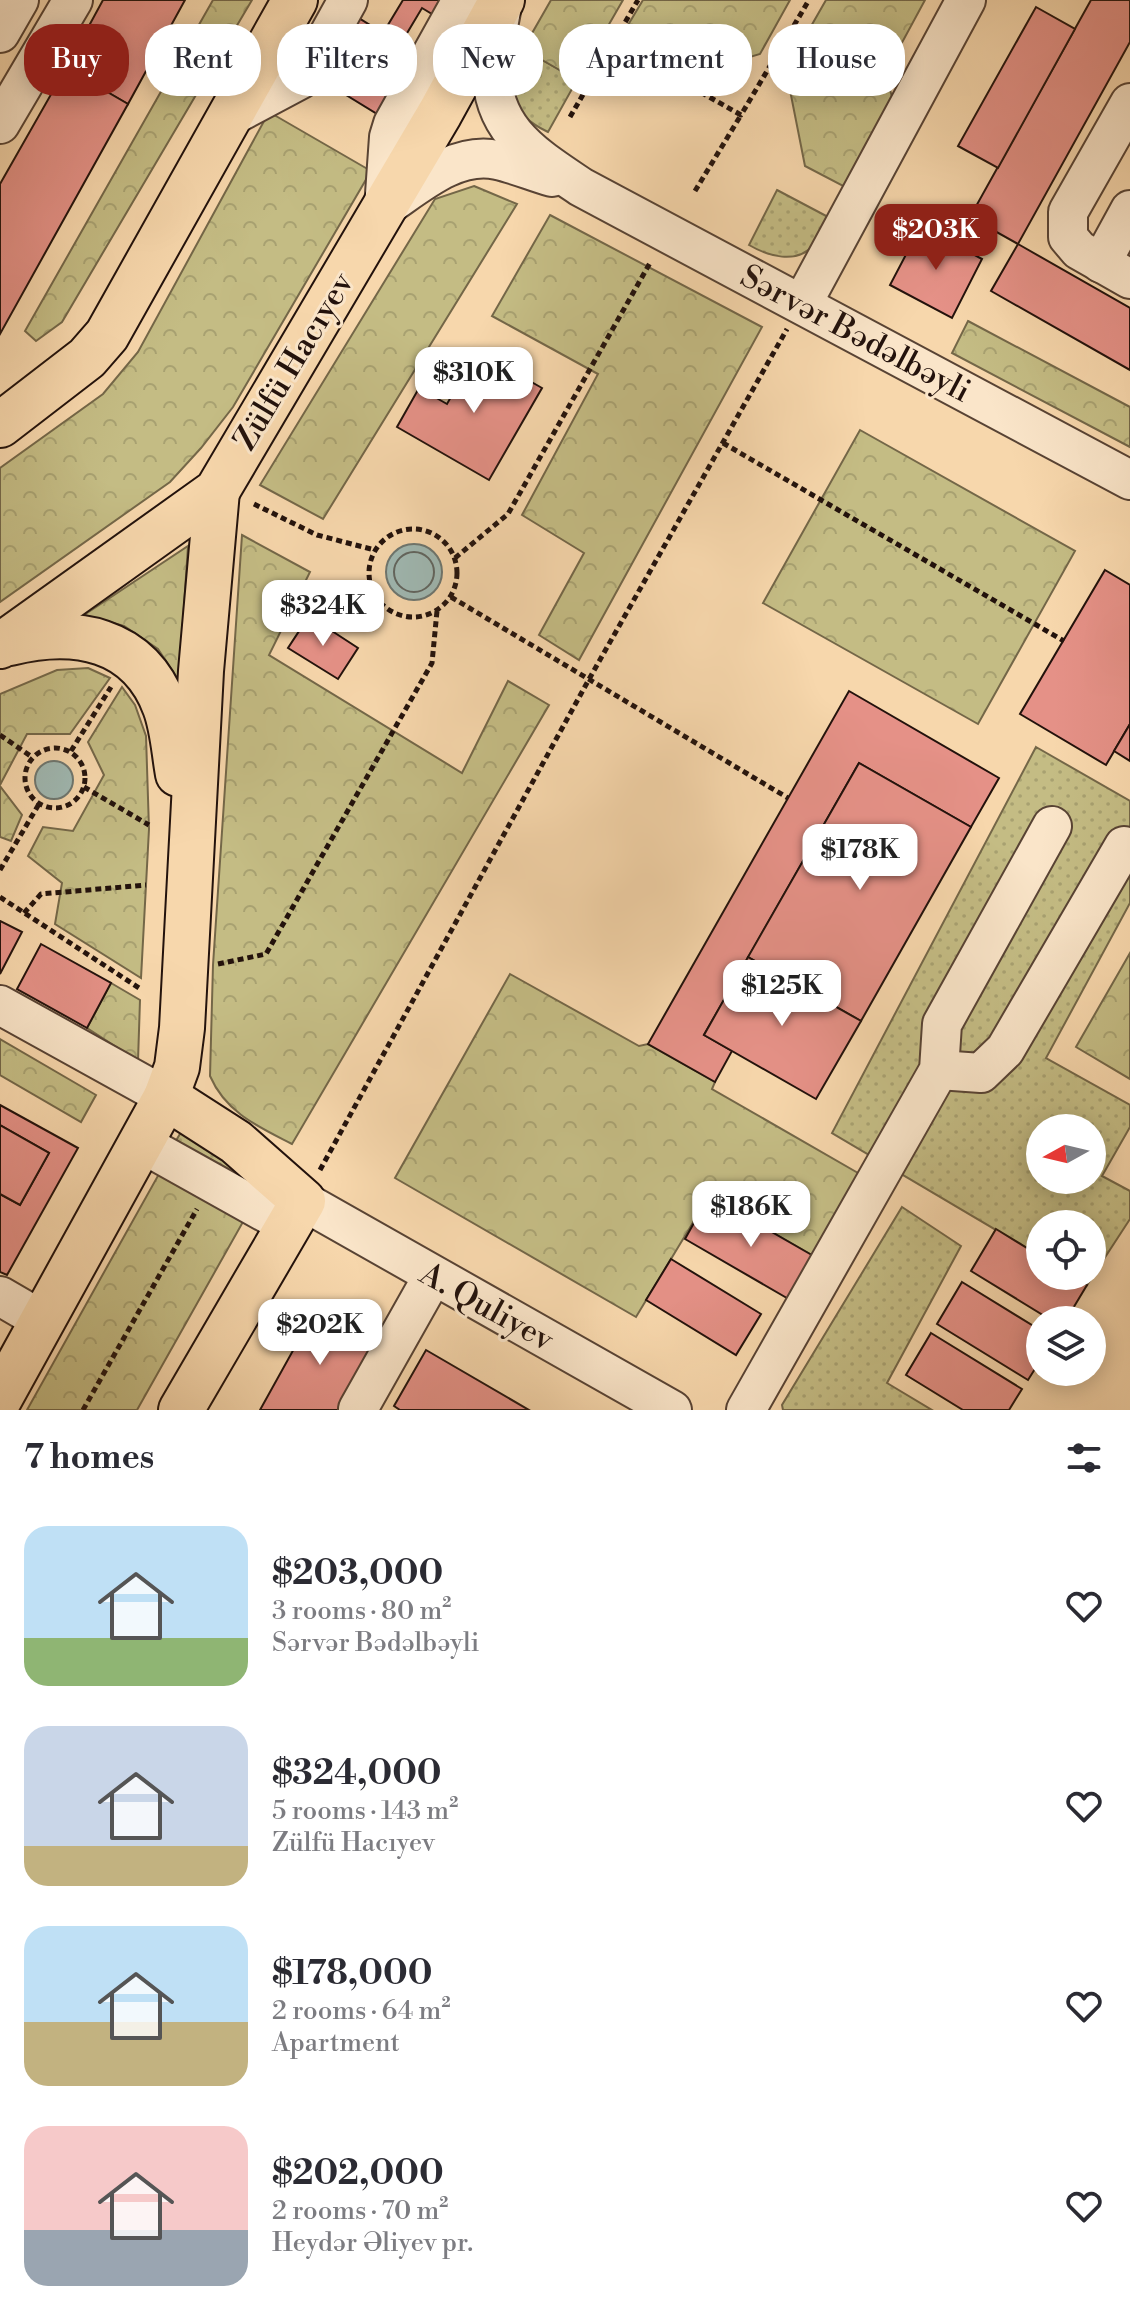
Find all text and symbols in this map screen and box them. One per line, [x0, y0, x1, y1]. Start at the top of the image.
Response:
chip: Buy [24, 24, 129, 96]
chip: Rent [145, 24, 261, 96]
chip: Filters [277, 24, 417, 96]
chip: New [433, 24, 543, 96]
chip: Apartment [559, 24, 752, 96]
chip: House [768, 24, 905, 96]
pin: $203K [880, 204, 992, 272]
text: $203K [892, 214, 980, 246]
street label: Sərvər Bədəlbəyli [734, 256, 978, 411]
street label: Zülfü Hacıyev [225, 264, 363, 458]
pin: $310K [418, 347, 530, 415]
text: $310K [433, 357, 515, 389]
pin: $324K [267, 580, 379, 648]
text: $324K [280, 590, 366, 622]
pin: $178K [804, 824, 916, 892]
text: $178K [820, 834, 900, 866]
pin: $125K [726, 960, 838, 1028]
text: $125K [741, 970, 823, 1002]
north arrow [1026, 1114, 1106, 1194]
map controls [1026, 1114, 1106, 1386]
pin: $186K [695, 1181, 807, 1249]
text: $186K [710, 1191, 792, 1223]
button: locate [1026, 1210, 1106, 1290]
street label: A. Quliyev [412, 1253, 561, 1361]
pin: $202K [264, 1299, 376, 1367]
button: layers [1026, 1306, 1106, 1386]
text: $202K [276, 1309, 364, 1341]
icon: filters [1062, 1436, 1106, 1480]
text: 7 homes [24, 1437, 154, 1479]
text: $203,000 [272, 1553, 443, 1595]
icon: home [88, 1558, 184, 1654]
icon: heart [1062, 1584, 1106, 1628]
text: 3 rooms · 80 m² [272, 1595, 451, 1627]
text: Sərvər Bədəlbəyli [272, 1627, 479, 1659]
text: $324,000 [272, 1753, 442, 1795]
icon: home [88, 1758, 184, 1854]
icon: heart [1062, 1784, 1106, 1828]
text: 5 rooms · 143 m² [272, 1795, 458, 1827]
text: Zülfü Hacıyev [272, 1827, 435, 1859]
text: $178,000 [272, 1953, 432, 1995]
icon: home [88, 1958, 184, 2054]
icon: heart [1062, 1984, 1106, 2028]
text: 2 rooms · 64 m² [272, 1995, 451, 2027]
text: Apartment [272, 2027, 400, 2059]
text: $202,000 [272, 2153, 444, 2195]
icon: home [88, 2158, 184, 2254]
icon: heart [1062, 2184, 1106, 2228]
text: 2 rooms · 70 m² [272, 2195, 448, 2227]
text: Heydər Əliyev pr. [272, 2227, 473, 2259]

